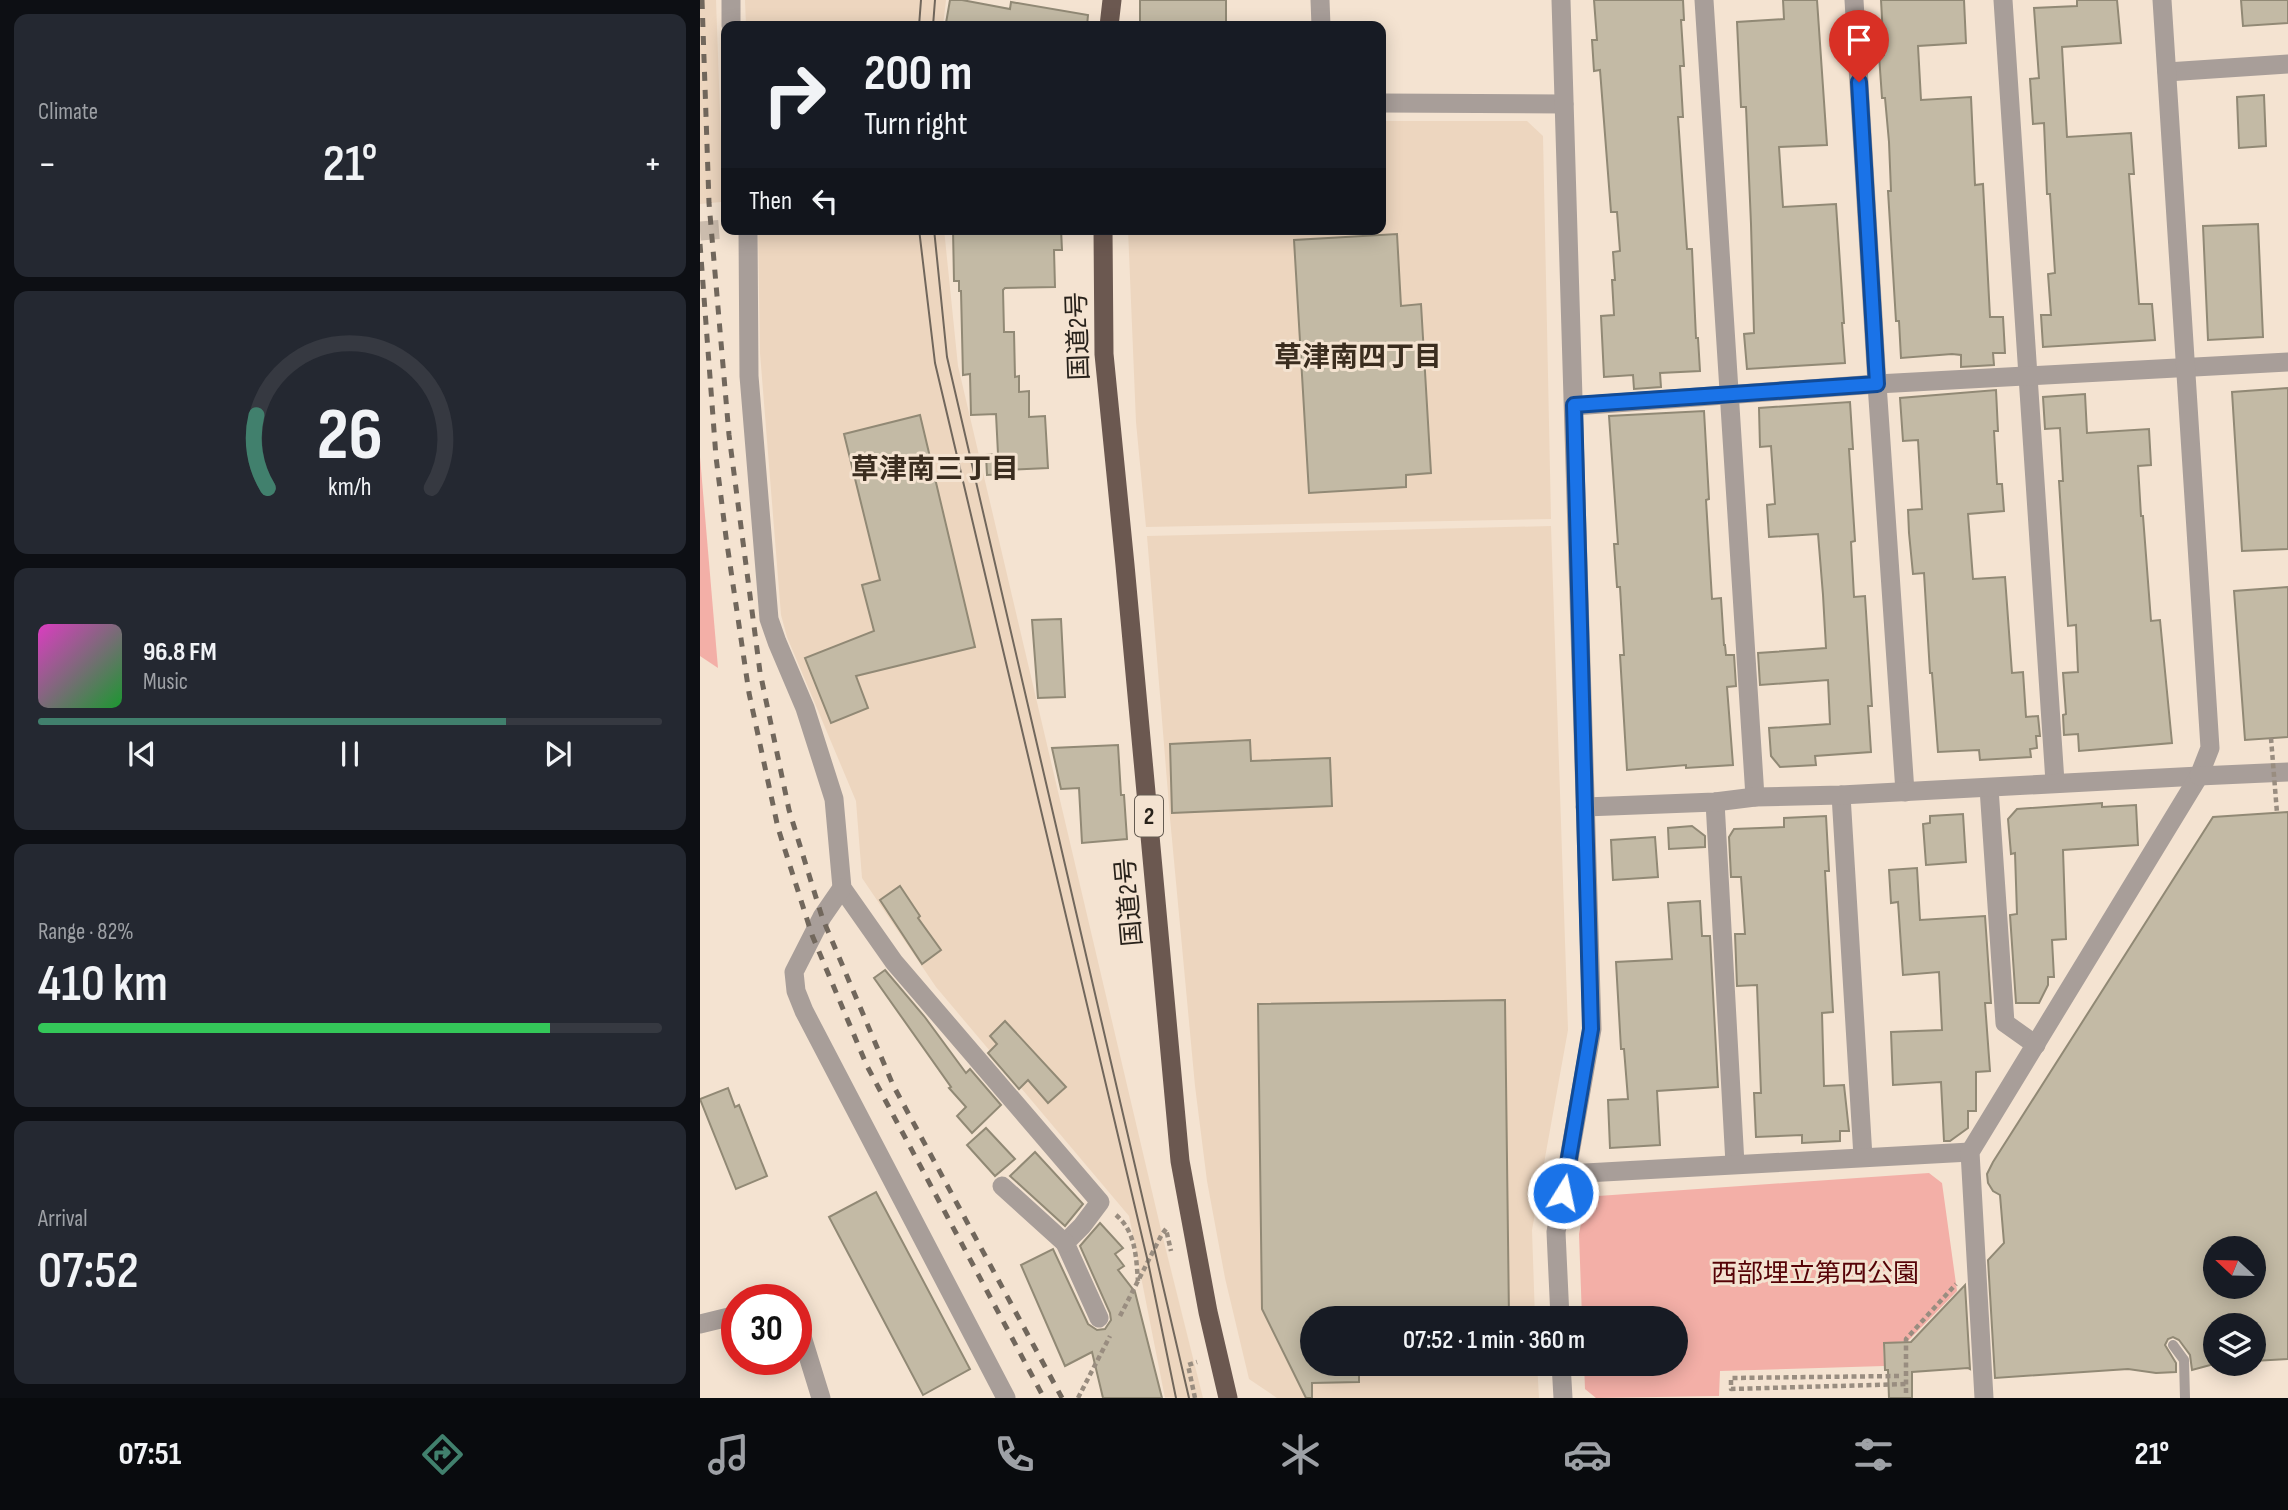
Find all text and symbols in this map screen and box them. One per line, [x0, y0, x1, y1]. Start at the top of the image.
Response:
pin [1829, 10, 1889, 82]
icon: arrive [1840, 21, 1878, 59]
text: 200 m [864, 45, 972, 104]
icon: right [749, 49, 840, 140]
text: Climate [38, 98, 98, 126]
text: Turn right [864, 105, 968, 144]
text: 21° [323, 133, 377, 196]
text: − [38, 142, 57, 187]
text: + [643, 142, 662, 187]
icon: left [806, 182, 844, 220]
text: Then [749, 186, 792, 217]
street label: 国道2号 [1062, 291, 1096, 381]
district label: 草津南四丁目 [1274, 341, 1442, 374]
text: 26 [317, 393, 383, 481]
district label: 草津南三丁目 [851, 453, 1019, 486]
text: km/h [328, 472, 372, 503]
text: 96.8 FM [143, 637, 217, 668]
text: Music [143, 668, 188, 696]
icon: previous [123, 735, 161, 773]
icon: pause [331, 735, 369, 773]
icon: next [539, 735, 577, 773]
road number: 2 [1135, 796, 1163, 836]
street label: 国道2号 [1111, 856, 1149, 948]
text: Range · 82% [38, 918, 134, 946]
text: 410 km [38, 953, 168, 1016]
position arrow [1526, 1156, 1600, 1230]
text: Arrival [38, 1205, 87, 1233]
north arrow [2203, 1236, 2266, 1298]
map controls [2203, 1236, 2266, 1376]
text: 07:52 [38, 1240, 139, 1303]
park label: 西部埋立第四公園 [1711, 1259, 1919, 1290]
speed limit sign: 30 [721, 1284, 812, 1375]
button: layers [2203, 1313, 2266, 1376]
text: 07:52 · 1 min · 360 m [1403, 1325, 1585, 1356]
icon: directions [418, 1430, 467, 1479]
icon: music [704, 1430, 753, 1479]
icon: phone [990, 1430, 1039, 1479]
icon: climate [1276, 1430, 1325, 1479]
icon: car [1563, 1430, 1612, 1479]
icon: filters [1849, 1430, 1898, 1479]
text: 07:51 [119, 1435, 181, 1474]
text: 21° [2135, 1435, 2169, 1474]

